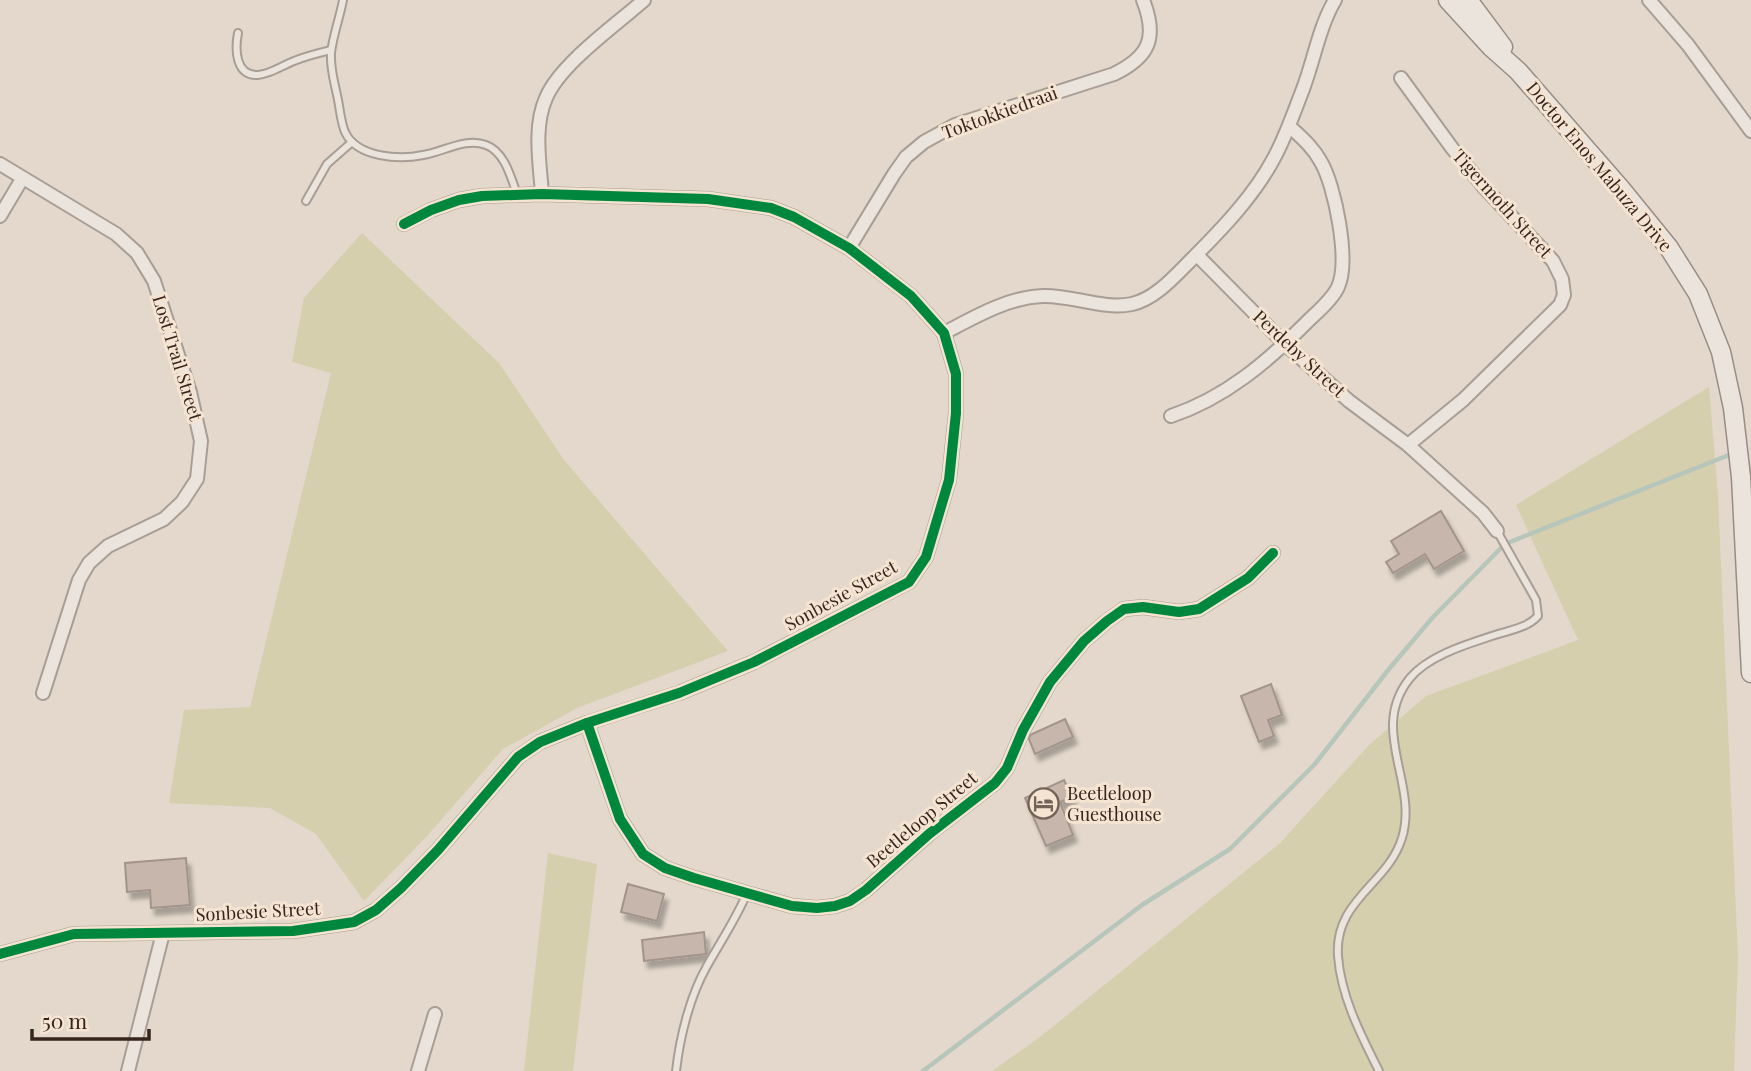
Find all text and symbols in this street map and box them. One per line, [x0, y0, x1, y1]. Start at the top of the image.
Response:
street label: Doctor Enos Mabuza Drive [1521, 76, 1678, 256]
street label: Toktokkiedraai [939, 80, 1061, 144]
street label: Tigermoth Street [1447, 144, 1558, 263]
street label: Lost Trail Street [147, 292, 209, 424]
street label: Perdeby Street [1248, 304, 1351, 403]
street label: Sonbesie Street [780, 554, 901, 636]
street label: Beetleloop Street [861, 765, 982, 873]
place label: Beetleloop Guesthouse [1067, 781, 1162, 826]
hotel icon: Beetleloop Guesthouse [1027, 787, 1061, 821]
street label: Sonbesie Street [195, 896, 322, 926]
scale bar [32, 998, 149, 1042]
text: 50 m [42, 1006, 88, 1034]

